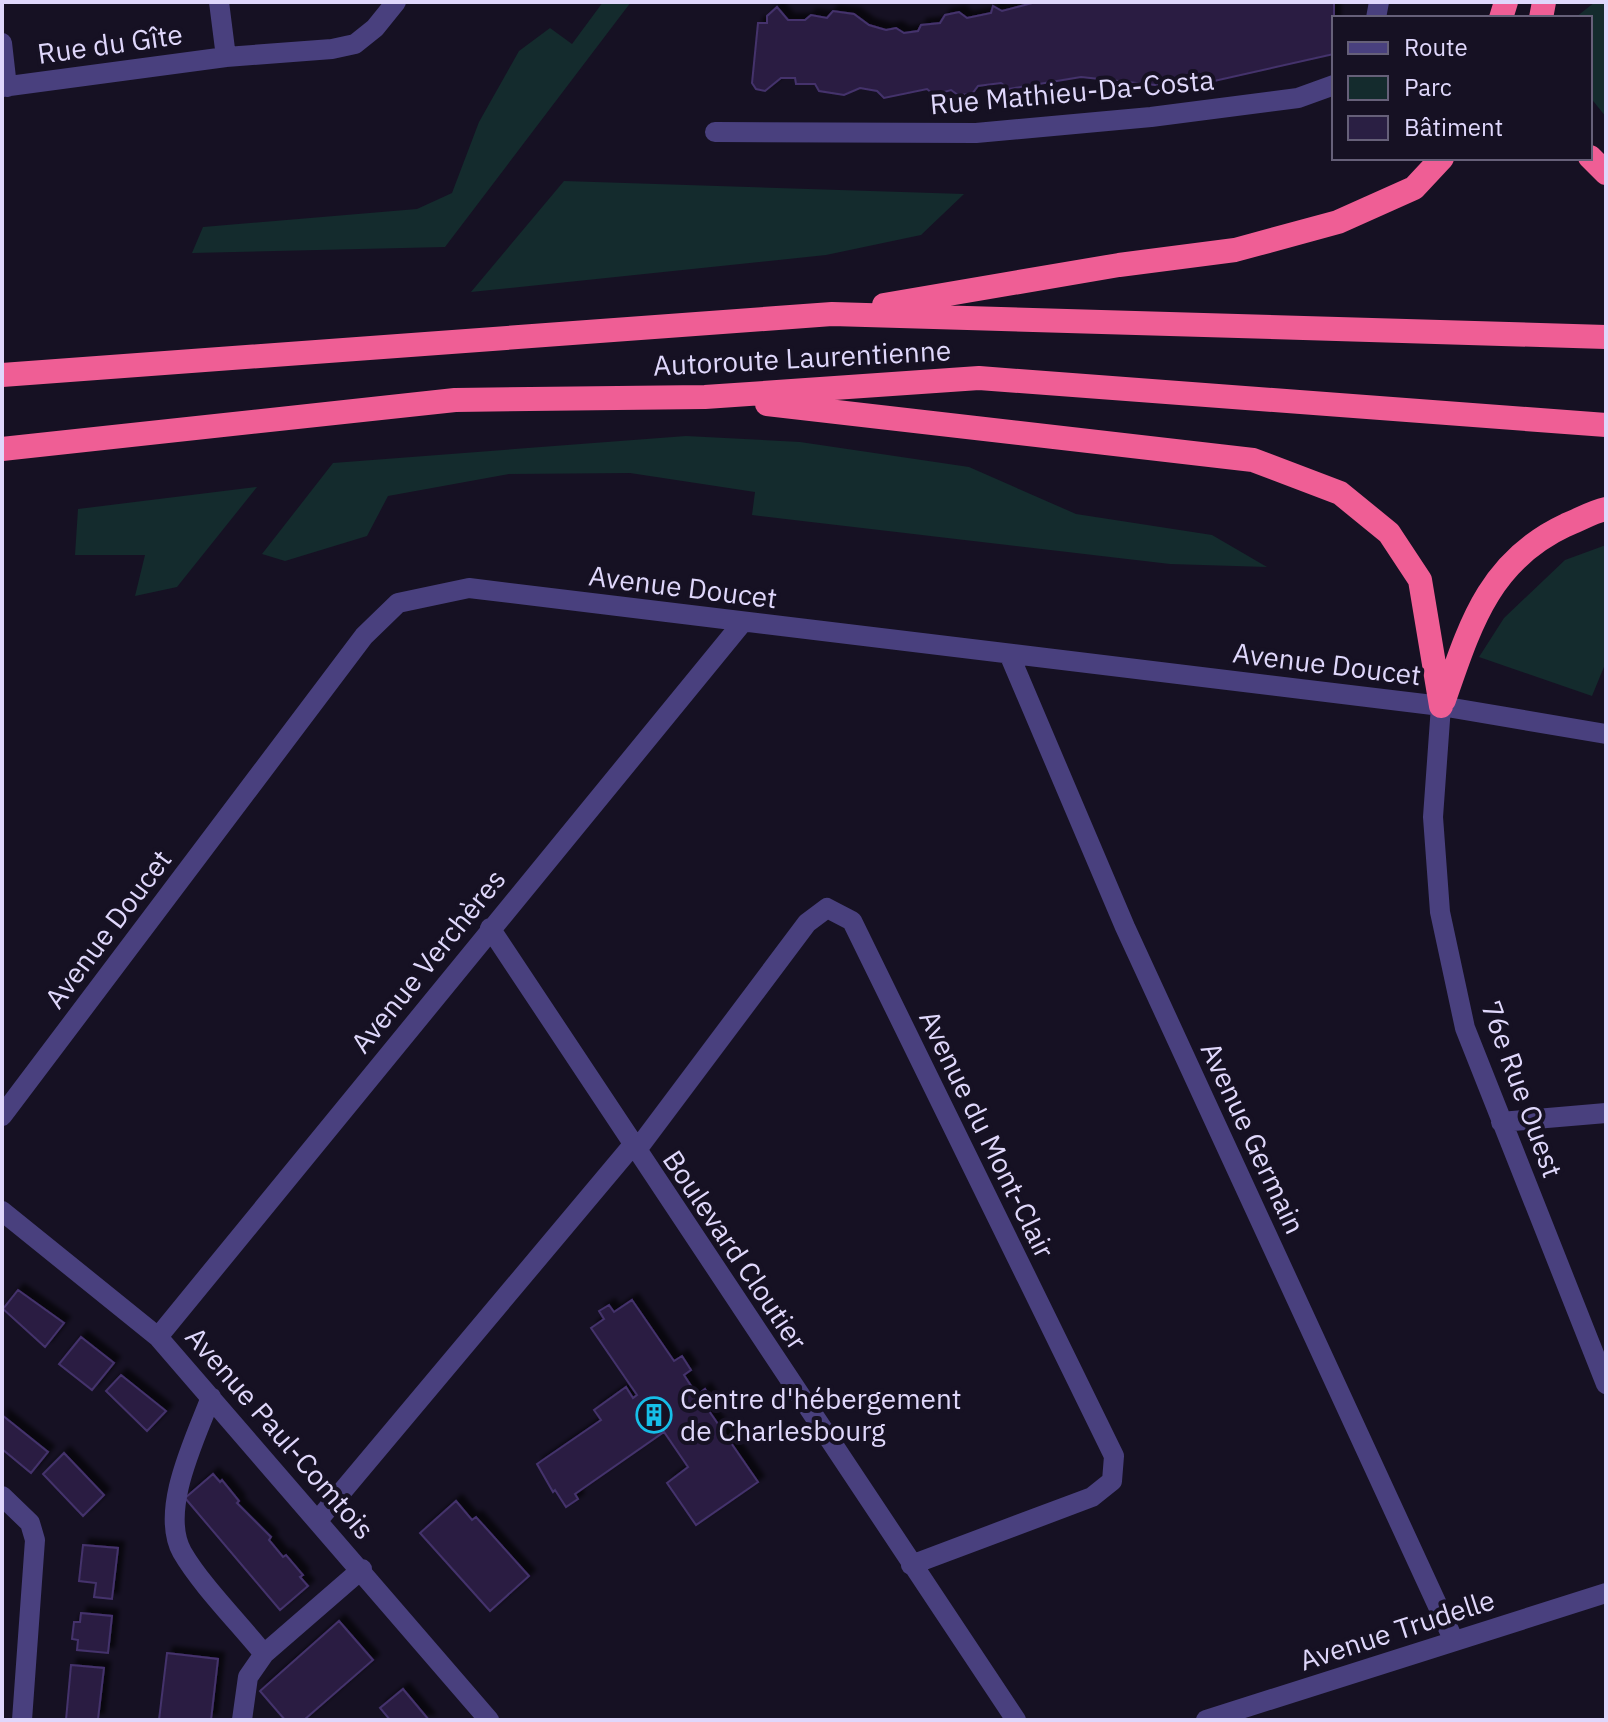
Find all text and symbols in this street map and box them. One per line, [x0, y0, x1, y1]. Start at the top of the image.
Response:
street label: Rue du Gîte [35, 15, 185, 72]
legend [1332, 16, 1592, 160]
text: Route [1404, 31, 1468, 63]
street label: Rue Mathieu-Da-Costa [928, 61, 1216, 122]
text: Parc [1404, 71, 1452, 103]
text: Bâtiment [1404, 111, 1503, 143]
street label: Autoroute Laurentienne [652, 331, 952, 384]
street label: Avenue Doucet [587, 557, 779, 616]
street label: Avenue Doucet [1231, 634, 1423, 693]
street label: Avenue Doucet [36, 842, 179, 1016]
street label: Avenue Verchères [342, 861, 513, 1060]
street label: 76e Rue Ouest [1473, 995, 1572, 1182]
street label: Avenue du Mont-Clair [911, 1004, 1064, 1264]
street label: Avenue Germain [1193, 1036, 1314, 1240]
street label: Boulevard Cloutier [655, 1143, 816, 1357]
street label: Avenue Paul-Comtois [178, 1319, 383, 1547]
place label: Centre d'hébergement de Charlesbourg [680, 1380, 962, 1449]
building icon: Centre d'hébergement de Charlesbourg [635, 1396, 673, 1434]
street label: Avenue Trudelle [1295, 1581, 1499, 1679]

